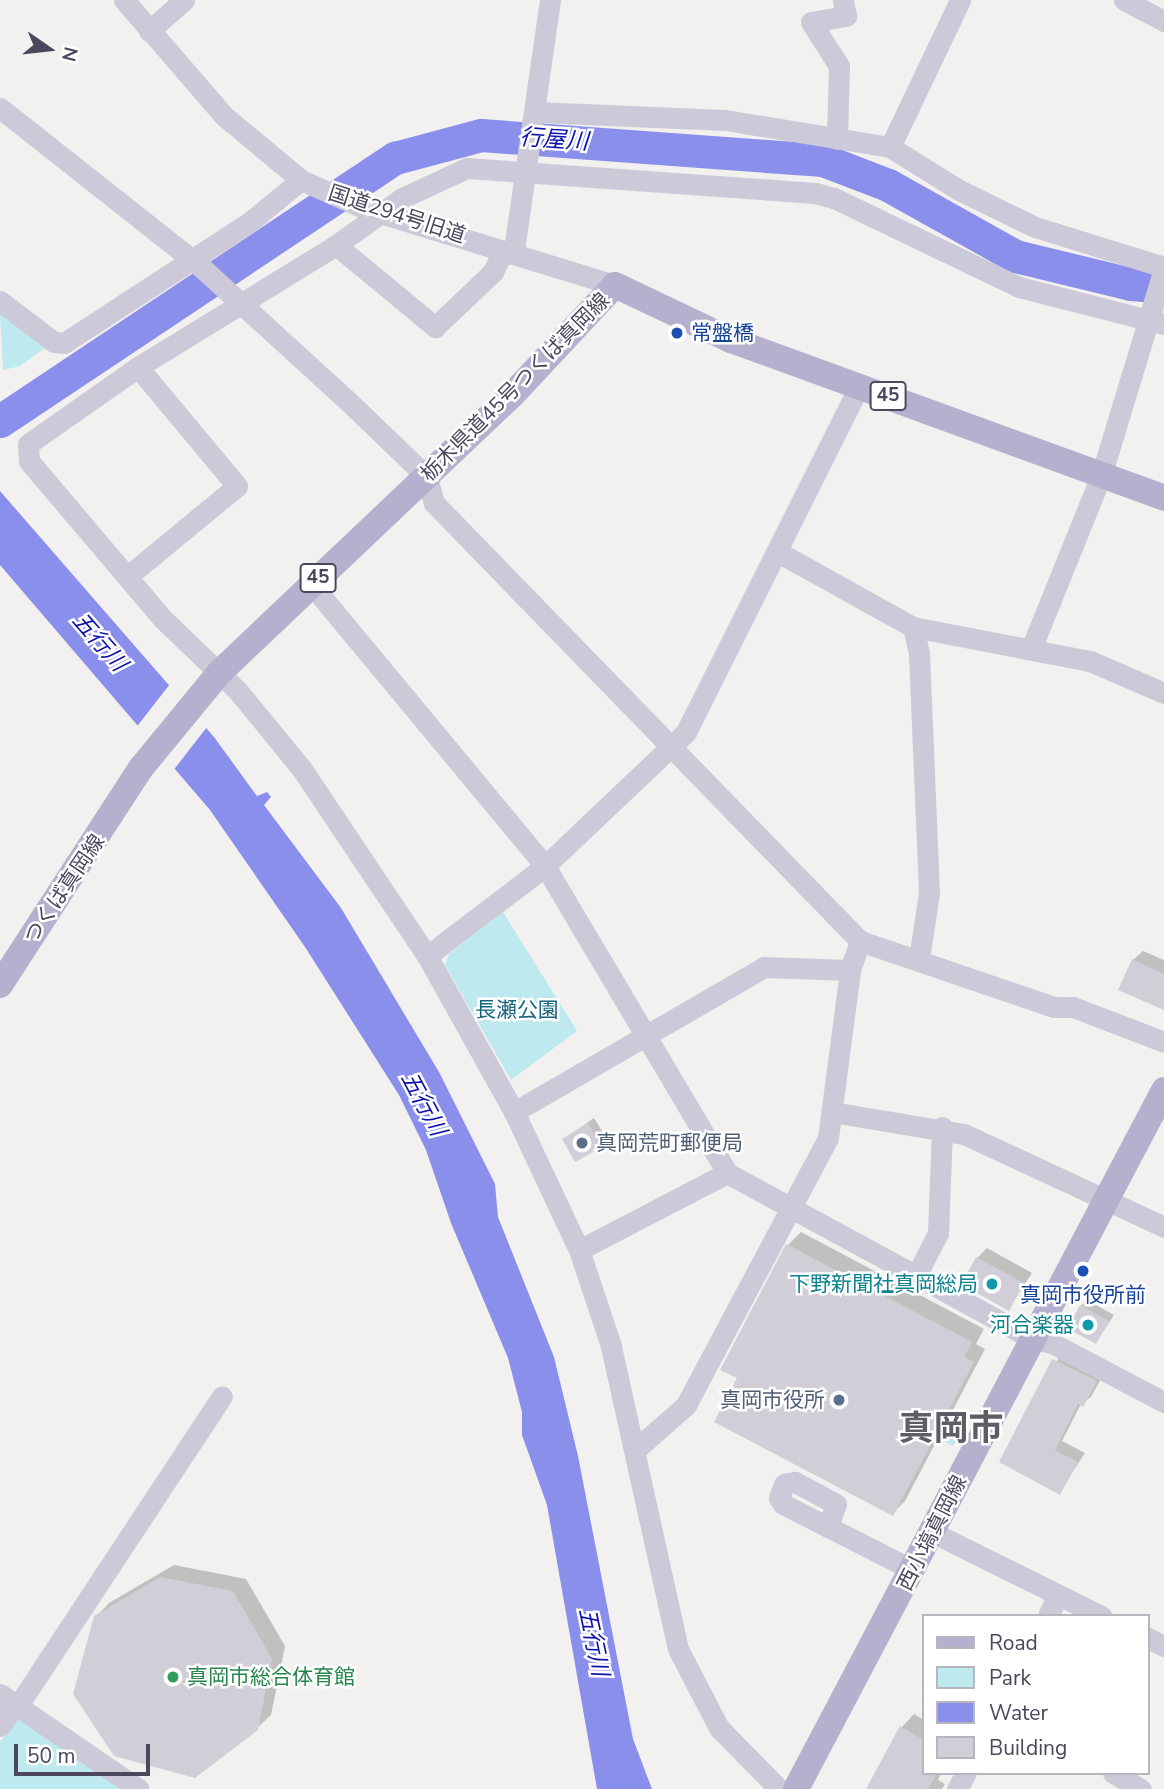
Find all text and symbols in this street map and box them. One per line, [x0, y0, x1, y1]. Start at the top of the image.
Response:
north arrow [14, 14, 84, 84]
text: N [55, 44, 84, 64]
water label: 行屋川 [519, 124, 589, 156]
street label: 国道294号旧道 [325, 180, 469, 248]
street label: 栃木県道45号つくば真岡線 [416, 288, 614, 486]
place label: 常盤橋 [691, 320, 754, 346]
marker: 常盤橋 [669, 325, 685, 341]
road number: 45 [869, 380, 907, 412]
road number: 45 [299, 562, 337, 594]
water label: 五行川 [66, 607, 132, 677]
street label: つくば真岡線 [18, 830, 110, 948]
park label: 長瀬公園 [475, 997, 559, 1023]
water label: 五行川 [395, 1067, 451, 1141]
place label: 真岡荒町郵便局 [596, 1130, 743, 1156]
marker: 真岡荒町郵便局 [574, 1135, 590, 1151]
marker: 真岡市役所前 [1075, 1263, 1091, 1279]
place label: 下野新聞社真岡総局 [789, 1271, 978, 1297]
marker: 下野新聞社真岡総局 [984, 1276, 1000, 1292]
place label: 真岡市役所前 [1020, 1282, 1146, 1308]
place label: 河合楽器 [990, 1312, 1074, 1338]
marker: 河合楽器 [1080, 1317, 1096, 1333]
place label: 真岡市役所 [720, 1387, 825, 1413]
marker: 真岡市役所 [831, 1392, 847, 1408]
district label: 真岡市 [899, 1408, 1003, 1450]
street label: 西小塙真岡線 [892, 1471, 972, 1595]
water label: 五行川 [572, 1605, 614, 1679]
legend [922, 1614, 1150, 1775]
text: Road [989, 1629, 1038, 1657]
place label: 真岡市総合体育館 [187, 1664, 355, 1690]
text: Park [989, 1664, 1031, 1692]
marker: 真岡市総合体育館 [165, 1669, 181, 1685]
text: Water [989, 1699, 1048, 1727]
scale bar [18, 1730, 154, 1774]
text: Building [989, 1734, 1067, 1762]
text: 50 m [27, 1742, 76, 1770]

